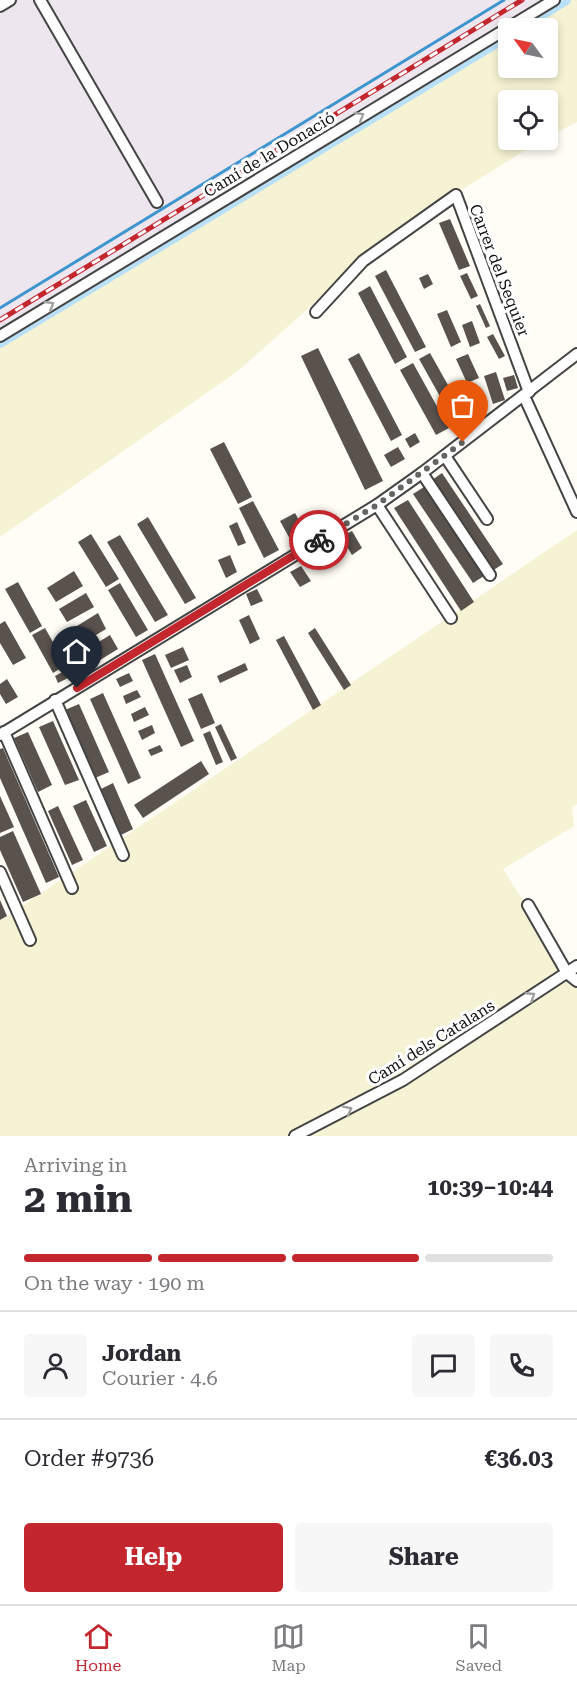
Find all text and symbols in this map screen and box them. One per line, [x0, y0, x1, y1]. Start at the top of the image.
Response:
north arrow [498, 18, 558, 78]
map controls [498, 18, 558, 150]
button: locate [498, 90, 558, 150]
street label: Camí de la Donació [200, 108, 338, 201]
one-way arrow [354, 112, 364, 124]
street label: Carrer del Sequier [466, 201, 534, 339]
one-way arrow [44, 301, 54, 313]
pin [437, 380, 488, 442]
icon: bag [446, 389, 479, 422]
courier [289, 510, 349, 570]
icon: bike [303, 524, 336, 557]
pin [51, 626, 102, 688]
icon: home [60, 635, 93, 668]
one-way arrow [525, 992, 535, 1004]
street label: Camí dels Catalans [365, 996, 498, 1089]
one-way arrow [341, 1106, 352, 1117]
text: Arriving in [24, 1153, 127, 1177]
text: 10:39–10:44 [427, 1175, 553, 1200]
text: 2 min [24, 1176, 132, 1222]
text: On the way · 190 m [24, 1271, 205, 1295]
button: person [24, 1334, 87, 1397]
button: chat [412, 1334, 475, 1397]
button: phone [490, 1334, 553, 1397]
text: Jordan [102, 1341, 181, 1366]
text: Courier · 4.6 [102, 1366, 218, 1390]
text: Order #9736 [24, 1446, 154, 1471]
text: €36.03 [484, 1446, 553, 1471]
button: Help [24, 1523, 283, 1592]
button: Share [295, 1523, 553, 1592]
tab: Home [75, 1620, 121, 1675]
tab: Map [271, 1620, 306, 1675]
tab: Saved [456, 1620, 502, 1675]

